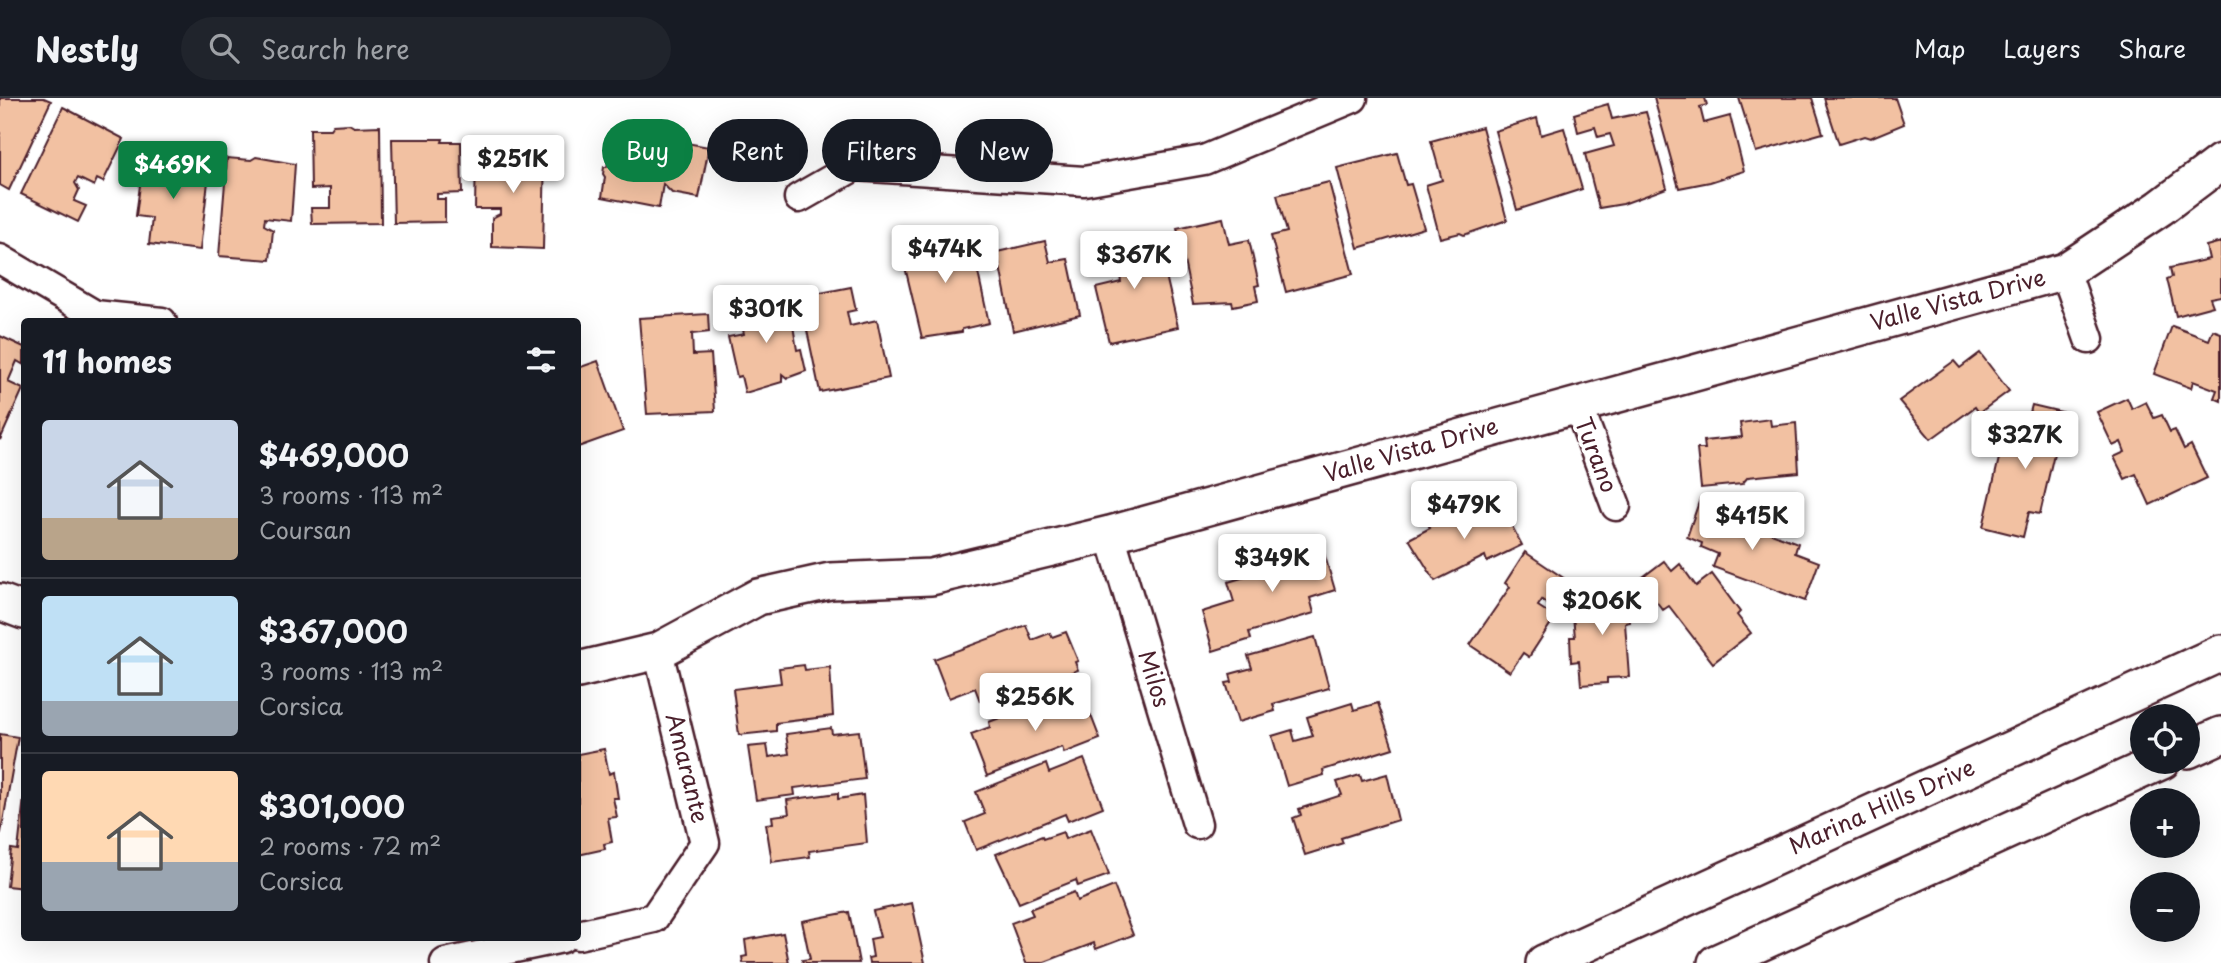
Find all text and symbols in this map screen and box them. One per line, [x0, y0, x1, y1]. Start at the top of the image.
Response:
search box [181, 17, 671, 80]
text: Nestly [35, 23, 139, 73]
icon: search [205, 29, 243, 67]
text: Search here [261, 29, 410, 68]
text: Map [1914, 30, 1965, 66]
text: Layers [2003, 30, 2080, 66]
text: Share [2118, 30, 2186, 66]
chip: Buy [602, 119, 693, 182]
chip: Rent [707, 119, 808, 182]
chip: Filters [822, 119, 941, 182]
chip: New [955, 119, 1053, 182]
pin: $251K [464, 136, 562, 195]
text: $251K [477, 140, 549, 175]
pin: $469K [124, 141, 222, 201]
text: $469K [134, 146, 212, 181]
pin: $474K [896, 226, 994, 285]
text: $474K [908, 230, 982, 265]
pin: $367K [1085, 232, 1183, 291]
text: $367K [1096, 236, 1172, 271]
street label: Valle Vista Drive [1866, 258, 2049, 339]
pin: $301K [717, 286, 815, 345]
text: $301K [729, 290, 803, 325]
text: 11 homes [42, 338, 172, 383]
icon: filters [522, 341, 560, 379]
street label: Valle Vista Drive [1319, 407, 1502, 490]
street label: Turano [1567, 412, 1628, 497]
pin: $327K [1976, 412, 2074, 471]
text: $327K [1987, 416, 2063, 451]
text: $469,000 [259, 432, 409, 477]
icon: home [98, 448, 182, 532]
text: 3 rooms · 113 m² [259, 477, 443, 512]
pin: $479K [1415, 482, 1513, 541]
text: $479K [1427, 486, 1501, 521]
pin: $415K [1703, 492, 1801, 552]
text: $415K [1715, 497, 1789, 532]
text: Coursan [259, 512, 352, 547]
pin: $349K [1223, 534, 1321, 594]
text: $349K [1234, 539, 1310, 574]
pin: $206K [1553, 578, 1651, 637]
text: $206K [1562, 582, 1642, 617]
text: $367,000 [259, 608, 408, 653]
icon: home [98, 624, 182, 708]
street label: Milos [1130, 646, 1181, 711]
text: 3 rooms · 113 m² [259, 653, 443, 688]
pin: $256K [986, 674, 1084, 733]
text: $256K [996, 678, 1074, 713]
text: Corsica [259, 688, 343, 723]
map controls [2130, 704, 2200, 942]
button: locate [2130, 704, 2200, 774]
street label: Amarante [658, 709, 719, 826]
street label: Marina Hills Drive [1783, 749, 1980, 862]
text: $301,000 [259, 783, 405, 828]
button: + [2130, 788, 2200, 858]
icon: home [98, 799, 182, 883]
text: 2 rooms · 72 m² [259, 828, 441, 863]
text: Corsica [259, 863, 343, 898]
button: − [2130, 872, 2200, 942]

